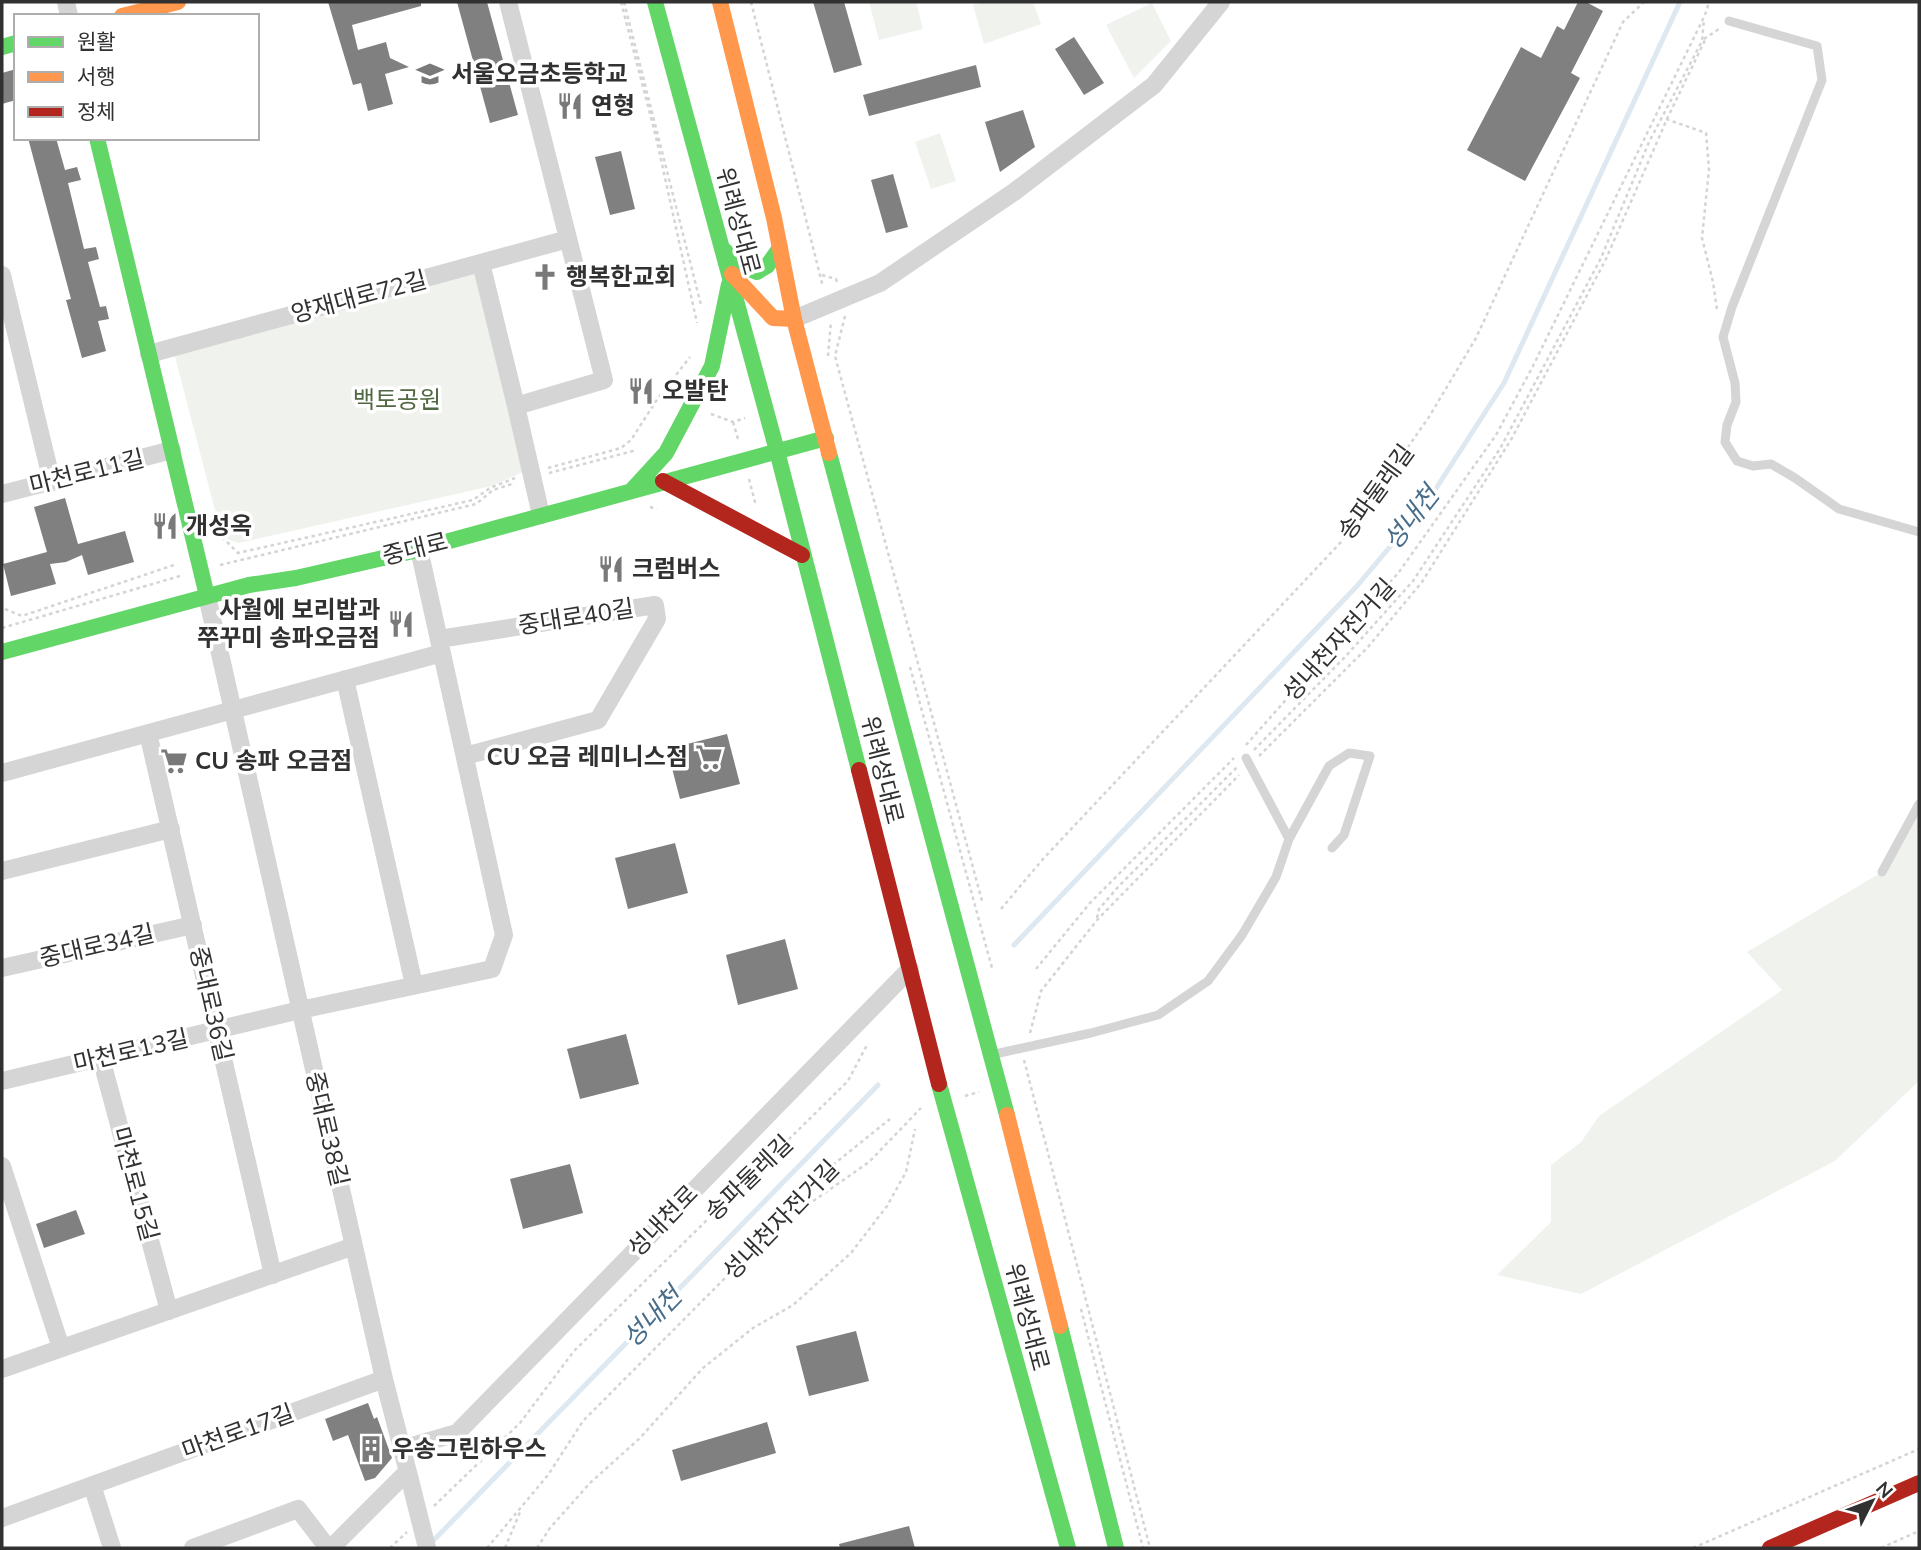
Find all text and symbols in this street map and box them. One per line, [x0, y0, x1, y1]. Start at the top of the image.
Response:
legend [14, 14, 259, 140]
text: 원활 [77, 28, 116, 56]
place label: 서울오금초등학교 [451, 58, 628, 90]
school or university icon: 서울오금초등학교 [415, 59, 445, 89]
text: 서행 [77, 63, 116, 91]
place label: 연형 [591, 90, 635, 122]
restaurant icon: 연형 [555, 91, 585, 121]
text: 정체 [77, 98, 116, 126]
street label: 위례성대로 [708, 164, 768, 278]
place label: 행복한교회 [566, 261, 676, 293]
church icon: 행복한교회 [530, 262, 560, 292]
street label: 양재대로72길 [288, 264, 430, 330]
place label: 오발탄 [662, 375, 728, 407]
restaurant icon: 오발탄 [626, 376, 656, 406]
park label: 백토공원 [353, 384, 441, 416]
street label: 송파둘레길 [1331, 438, 1421, 546]
street label: 마천로11길 [26, 442, 148, 502]
water label: 성내천 [1376, 477, 1449, 557]
place label: 개성옥 [186, 510, 252, 542]
restaurant icon: 개성옥 [150, 511, 180, 541]
street label: 중대로 [379, 525, 451, 573]
place label: 크럼버스 [632, 553, 720, 585]
restaurant icon: 크럼버스 [596, 554, 626, 584]
street label: 성내천자전거길 [1275, 572, 1403, 708]
street label: 중대로40길 [516, 592, 636, 642]
place label: 사월에 보리밥과 쭈꾸미 송파오금점 [197, 594, 380, 654]
restaurant icon: 사월에 보리밥과 쭈꾸미 송파오금점 [386, 609, 416, 639]
street label: 위례성대로 [853, 713, 911, 827]
place label: CU 오금 레미니스점 [486, 741, 688, 773]
supermarket icon: CU 오금 레미니스점 [694, 742, 724, 772]
place label: CU 송파 오금점 [195, 745, 352, 777]
supermarket icon: CU 송파 오금점 [159, 746, 189, 776]
street label: 중대로34길 [36, 917, 158, 975]
street label: 중대로36길 [182, 943, 240, 1065]
street label: 마천로13길 [70, 1022, 192, 1080]
street label: 중대로38길 [298, 1068, 356, 1190]
street label: 마천로15길 [104, 1123, 166, 1245]
street label: 송파둘레길 [698, 1128, 800, 1228]
street label: 성내천자전거길 [716, 1153, 846, 1287]
street label: 성내천로 [621, 1178, 705, 1264]
street label: 위례성대로 [997, 1260, 1057, 1374]
water label: 성내천 [615, 1277, 692, 1355]
street label: 마천로17길 [177, 1397, 299, 1467]
place label: 우송그린하우스 [392, 1433, 547, 1465]
building icon: 우송그린하우스 [356, 1434, 386, 1464]
north arrow [1837, 1466, 1907, 1536]
text: N [1869, 1476, 1898, 1504]

